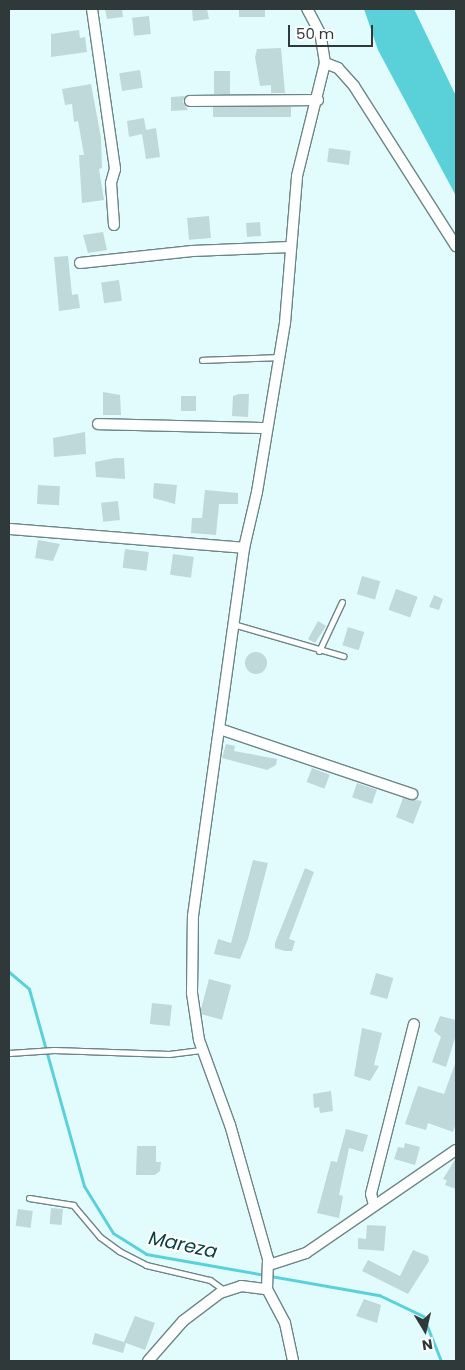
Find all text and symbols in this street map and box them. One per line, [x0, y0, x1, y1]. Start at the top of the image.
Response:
scale bar [290, 15, 375, 47]
text: 50 m [296, 23, 334, 44]
water label: Mareza [147, 1227, 219, 1263]
north arrow [400, 1305, 450, 1355]
text: N [421, 1334, 434, 1356]

